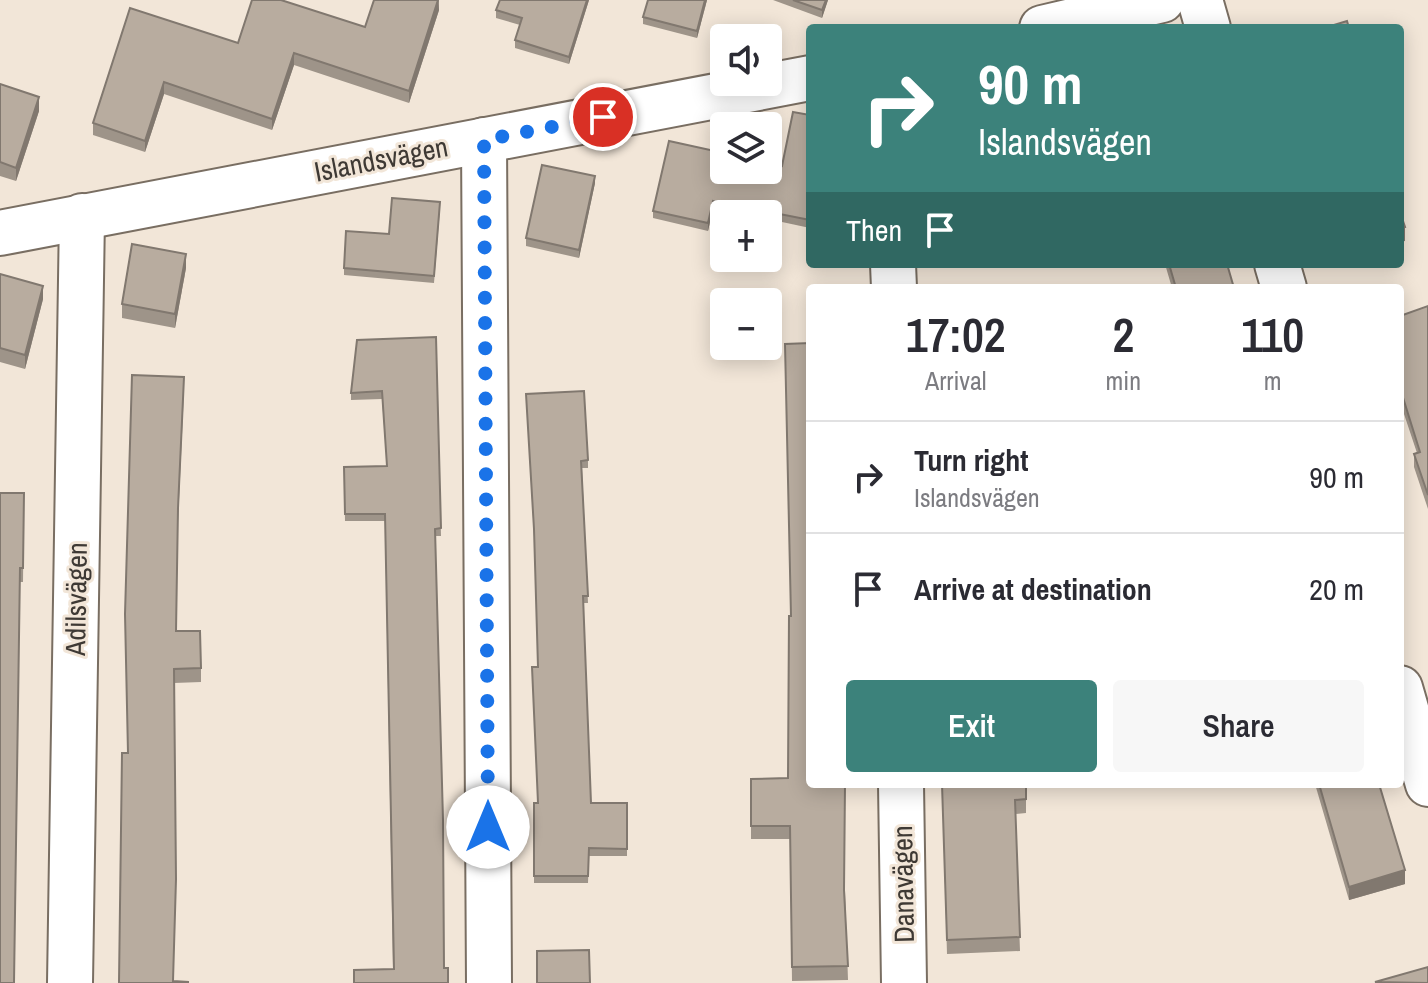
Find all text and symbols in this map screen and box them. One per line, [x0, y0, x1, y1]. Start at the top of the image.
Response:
map controls [710, 24, 782, 360]
button: sound [710, 24, 782, 96]
text: 90 m [978, 46, 1083, 121]
icon: right [846, 56, 950, 160]
pin [569, 83, 637, 151]
icon: arrive [581, 95, 625, 139]
button: layers [710, 112, 782, 184]
text: Islandsvägen [978, 118, 1152, 166]
street label: Islandsvägen [311, 127, 451, 191]
button: + [710, 200, 782, 272]
icon: arrive [918, 208, 962, 252]
text: Then [846, 210, 902, 250]
button: − [710, 288, 782, 360]
text: 17:02 [906, 302, 1006, 367]
text: 2 [1112, 302, 1134, 367]
text: 110 [1241, 302, 1304, 367]
text: Arrival [925, 363, 987, 398]
text: min [1106, 363, 1141, 398]
text: m [1264, 363, 1281, 398]
text: Turn right [914, 440, 1028, 480]
icon: right [846, 455, 890, 499]
text: 90 m [1309, 457, 1364, 497]
text: Islandsvägen [914, 480, 1040, 515]
street label: Adilsvägen [56, 542, 96, 657]
icon: arrive [846, 567, 890, 611]
text: Arrive at destination [914, 569, 1152, 609]
text: 20 m [1309, 569, 1364, 609]
button: Exit [846, 680, 1097, 772]
button: Share [1113, 680, 1364, 772]
position arrow [446, 785, 530, 869]
street label: Danavägen [883, 825, 923, 943]

